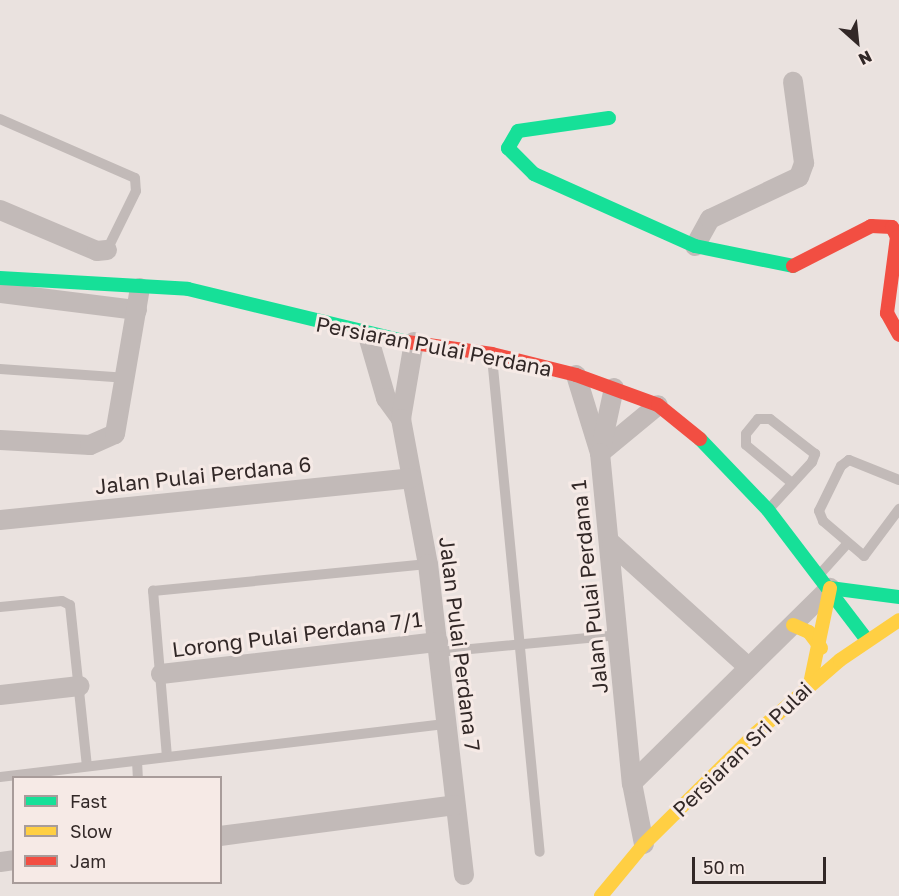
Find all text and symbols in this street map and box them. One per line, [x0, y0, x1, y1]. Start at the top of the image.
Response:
north arrow [827, 12, 887, 72]
text: N [855, 46, 875, 70]
street label: Persiaran Pulai Perdana [314, 311, 554, 381]
street label: Jalan Pulai Perdana 6 [94, 451, 312, 499]
street label: Jalan Pulai Perdana 1 [565, 479, 613, 695]
street label: Jalan Pulai Perdana 7 [434, 535, 486, 753]
street label: Lorong Pulai Perdana 7/1 [170, 606, 424, 662]
street label: Persiaran Sri Pulai [667, 676, 817, 822]
legend [12, 776, 222, 884]
text: Fast [70, 790, 107, 812]
text: Slow [70, 820, 112, 842]
scale bar [695, 845, 828, 883]
text: Jam [70, 850, 106, 872]
text: 50 m [703, 856, 745, 878]

